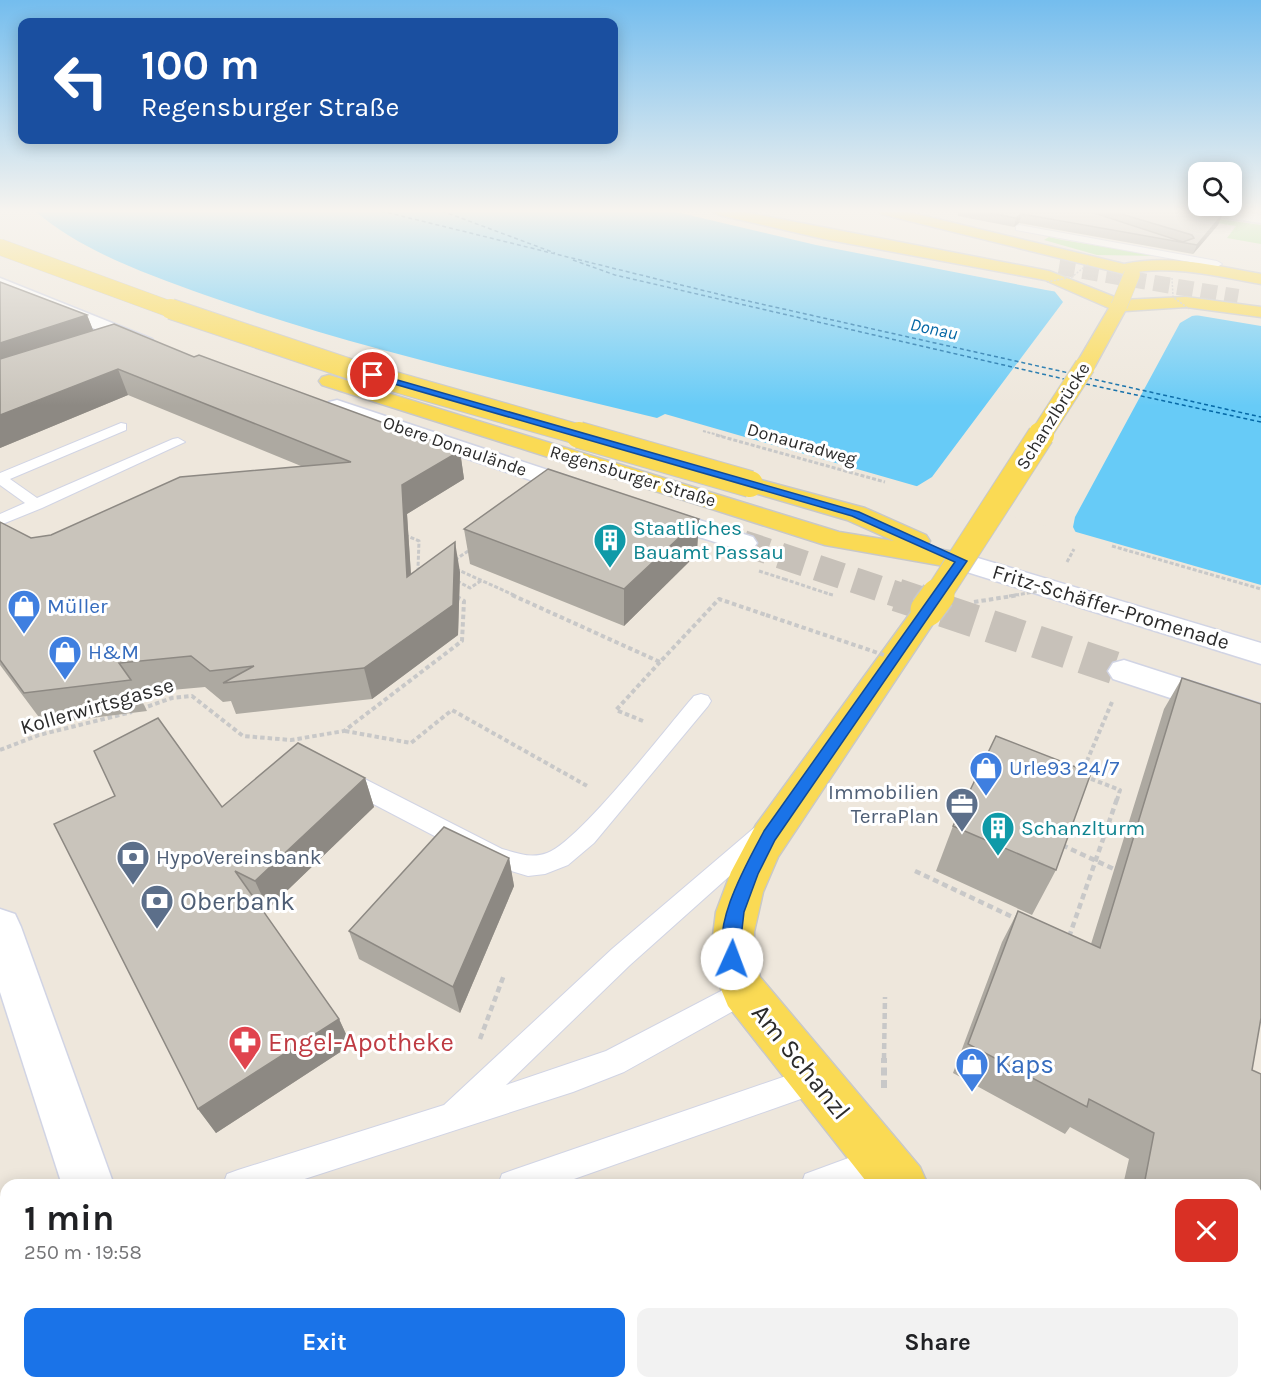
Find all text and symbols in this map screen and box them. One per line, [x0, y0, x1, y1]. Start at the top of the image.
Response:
text: 100 m [141, 40, 260, 90]
icon: left [42, 42, 120, 120]
text: Regensburger Straße [141, 91, 399, 123]
map controls [1188, 162, 1242, 216]
button: search [1188, 162, 1242, 216]
water label: Donau [908, 313, 960, 345]
pin [347, 349, 398, 400]
icon: arrive [356, 358, 389, 391]
street label: Schanzlbrücke [1011, 358, 1095, 474]
street label: Obere Donaulände [380, 411, 530, 481]
street label: Donauradweg [745, 418, 859, 470]
street label: Regensburger Straße [547, 440, 719, 512]
place label: Staatliches Bauamt Passau [633, 516, 784, 564]
building icon: Staatliches Bauamt Passau [592, 522, 628, 569]
street label: Fritz-Schäffer-Promenade [990, 559, 1232, 655]
shop icon: Müller [6, 588, 42, 635]
place label: Müller [47, 594, 108, 618]
shop icon: H&M [47, 634, 83, 681]
place label: H&M [88, 640, 139, 664]
street label: Kollerwirtsgasse [17, 673, 177, 739]
shop icon: Urle93 24/7 [968, 750, 1004, 797]
place label: Urle93 24/7 [1009, 756, 1119, 780]
place label: Immobilien TerraPlan [828, 780, 939, 828]
office icon: Immobilien TerraPlan [944, 786, 980, 833]
building icon: Schanzlturm [980, 810, 1016, 857]
place label: Schanzlturm [1021, 816, 1145, 840]
bank icon: HypoVereinsbank [115, 839, 151, 886]
place label: HypoVereinsbank [156, 845, 322, 869]
bank icon: Oberbank [139, 883, 175, 930]
place label: Oberbank [180, 886, 295, 917]
position arrow [700, 927, 764, 991]
street label: Am Schanzl [745, 998, 857, 1126]
pharmacy icon: Engel-Apotheke [227, 1024, 263, 1071]
place label: Engel-Apotheke [268, 1027, 454, 1058]
shop icon: Kaps [954, 1046, 990, 1093]
place label: Kaps [995, 1049, 1054, 1080]
text: 1 min [24, 1197, 114, 1239]
button: close [1175, 1199, 1238, 1262]
text: 250 m · 19:58 [24, 1241, 142, 1264]
button: Exit [24, 1308, 625, 1377]
button: Share [637, 1308, 1238, 1377]

